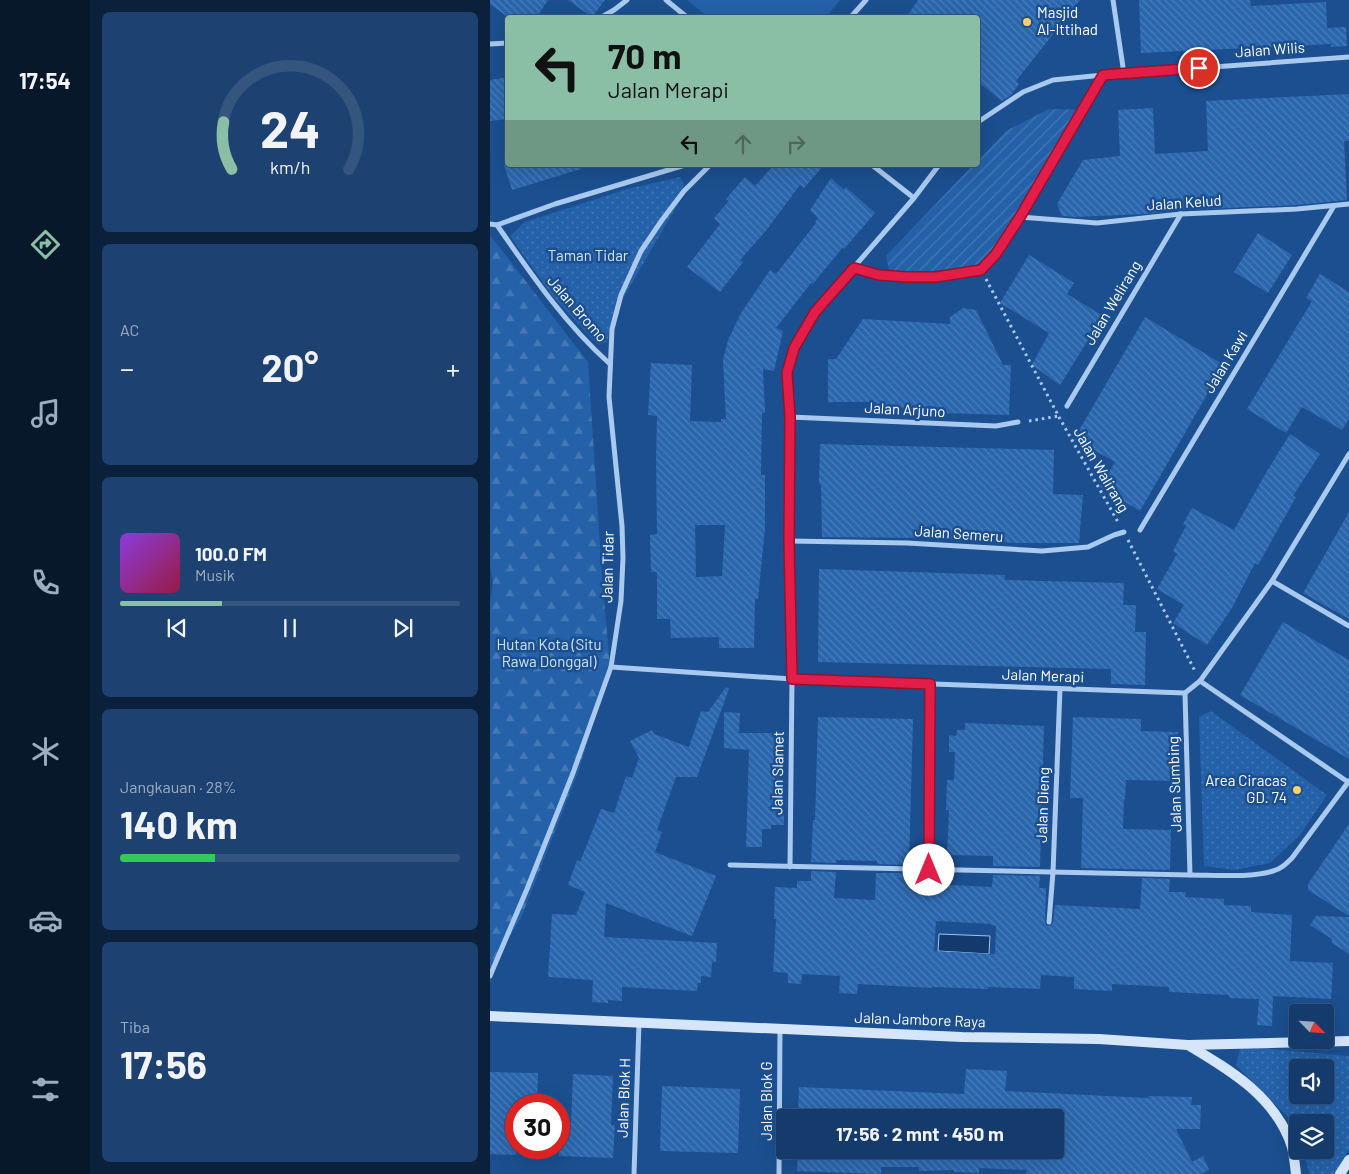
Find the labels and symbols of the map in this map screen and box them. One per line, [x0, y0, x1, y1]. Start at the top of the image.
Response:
place label: Masjid Al-Ittihad [1037, 3, 1098, 38]
marker: Masjid Al-Ittihad [1021, 16, 1033, 28]
street label: Jalan Wilis [1234, 38, 1305, 60]
pin [1178, 47, 1220, 89]
street label: Jalan Kelud [1146, 190, 1222, 214]
park label: Taman Tidar [548, 246, 629, 264]
street label: Jalan Welirang [1080, 257, 1144, 348]
street label: Jalan Bromo [544, 272, 611, 345]
street label: Jalan Kawi [1199, 327, 1251, 396]
street label: Jalan Arjuno [864, 398, 946, 420]
street label: Jalan Walirang [1070, 424, 1133, 515]
street label: Jalan Semeru [914, 521, 1004, 545]
street label: Jalan Tidar [597, 530, 617, 603]
park label: Hutan Kota (Situ Rawa Donggal) [496, 635, 602, 670]
street label: Jalan Merapi [1002, 665, 1085, 685]
street label: Jalan Slamet [767, 731, 787, 815]
street label: Jalan Sumbing [1163, 736, 1185, 832]
street label: Jalan Dieng [1032, 767, 1052, 843]
place label: Area Ciracas GD. 74 [1205, 771, 1287, 806]
marker: Area Ciracas GD. 74 [1291, 784, 1303, 796]
position arrow [902, 843, 954, 895]
north arrow [1289, 1004, 1334, 1049]
street label: Jalan Jambore Raya [854, 1008, 986, 1030]
street label: Jalan Blok H [613, 1058, 633, 1138]
street label: Jalan Blok G [757, 1061, 775, 1141]
speed limit sign: 30 [505, 1094, 570, 1159]

